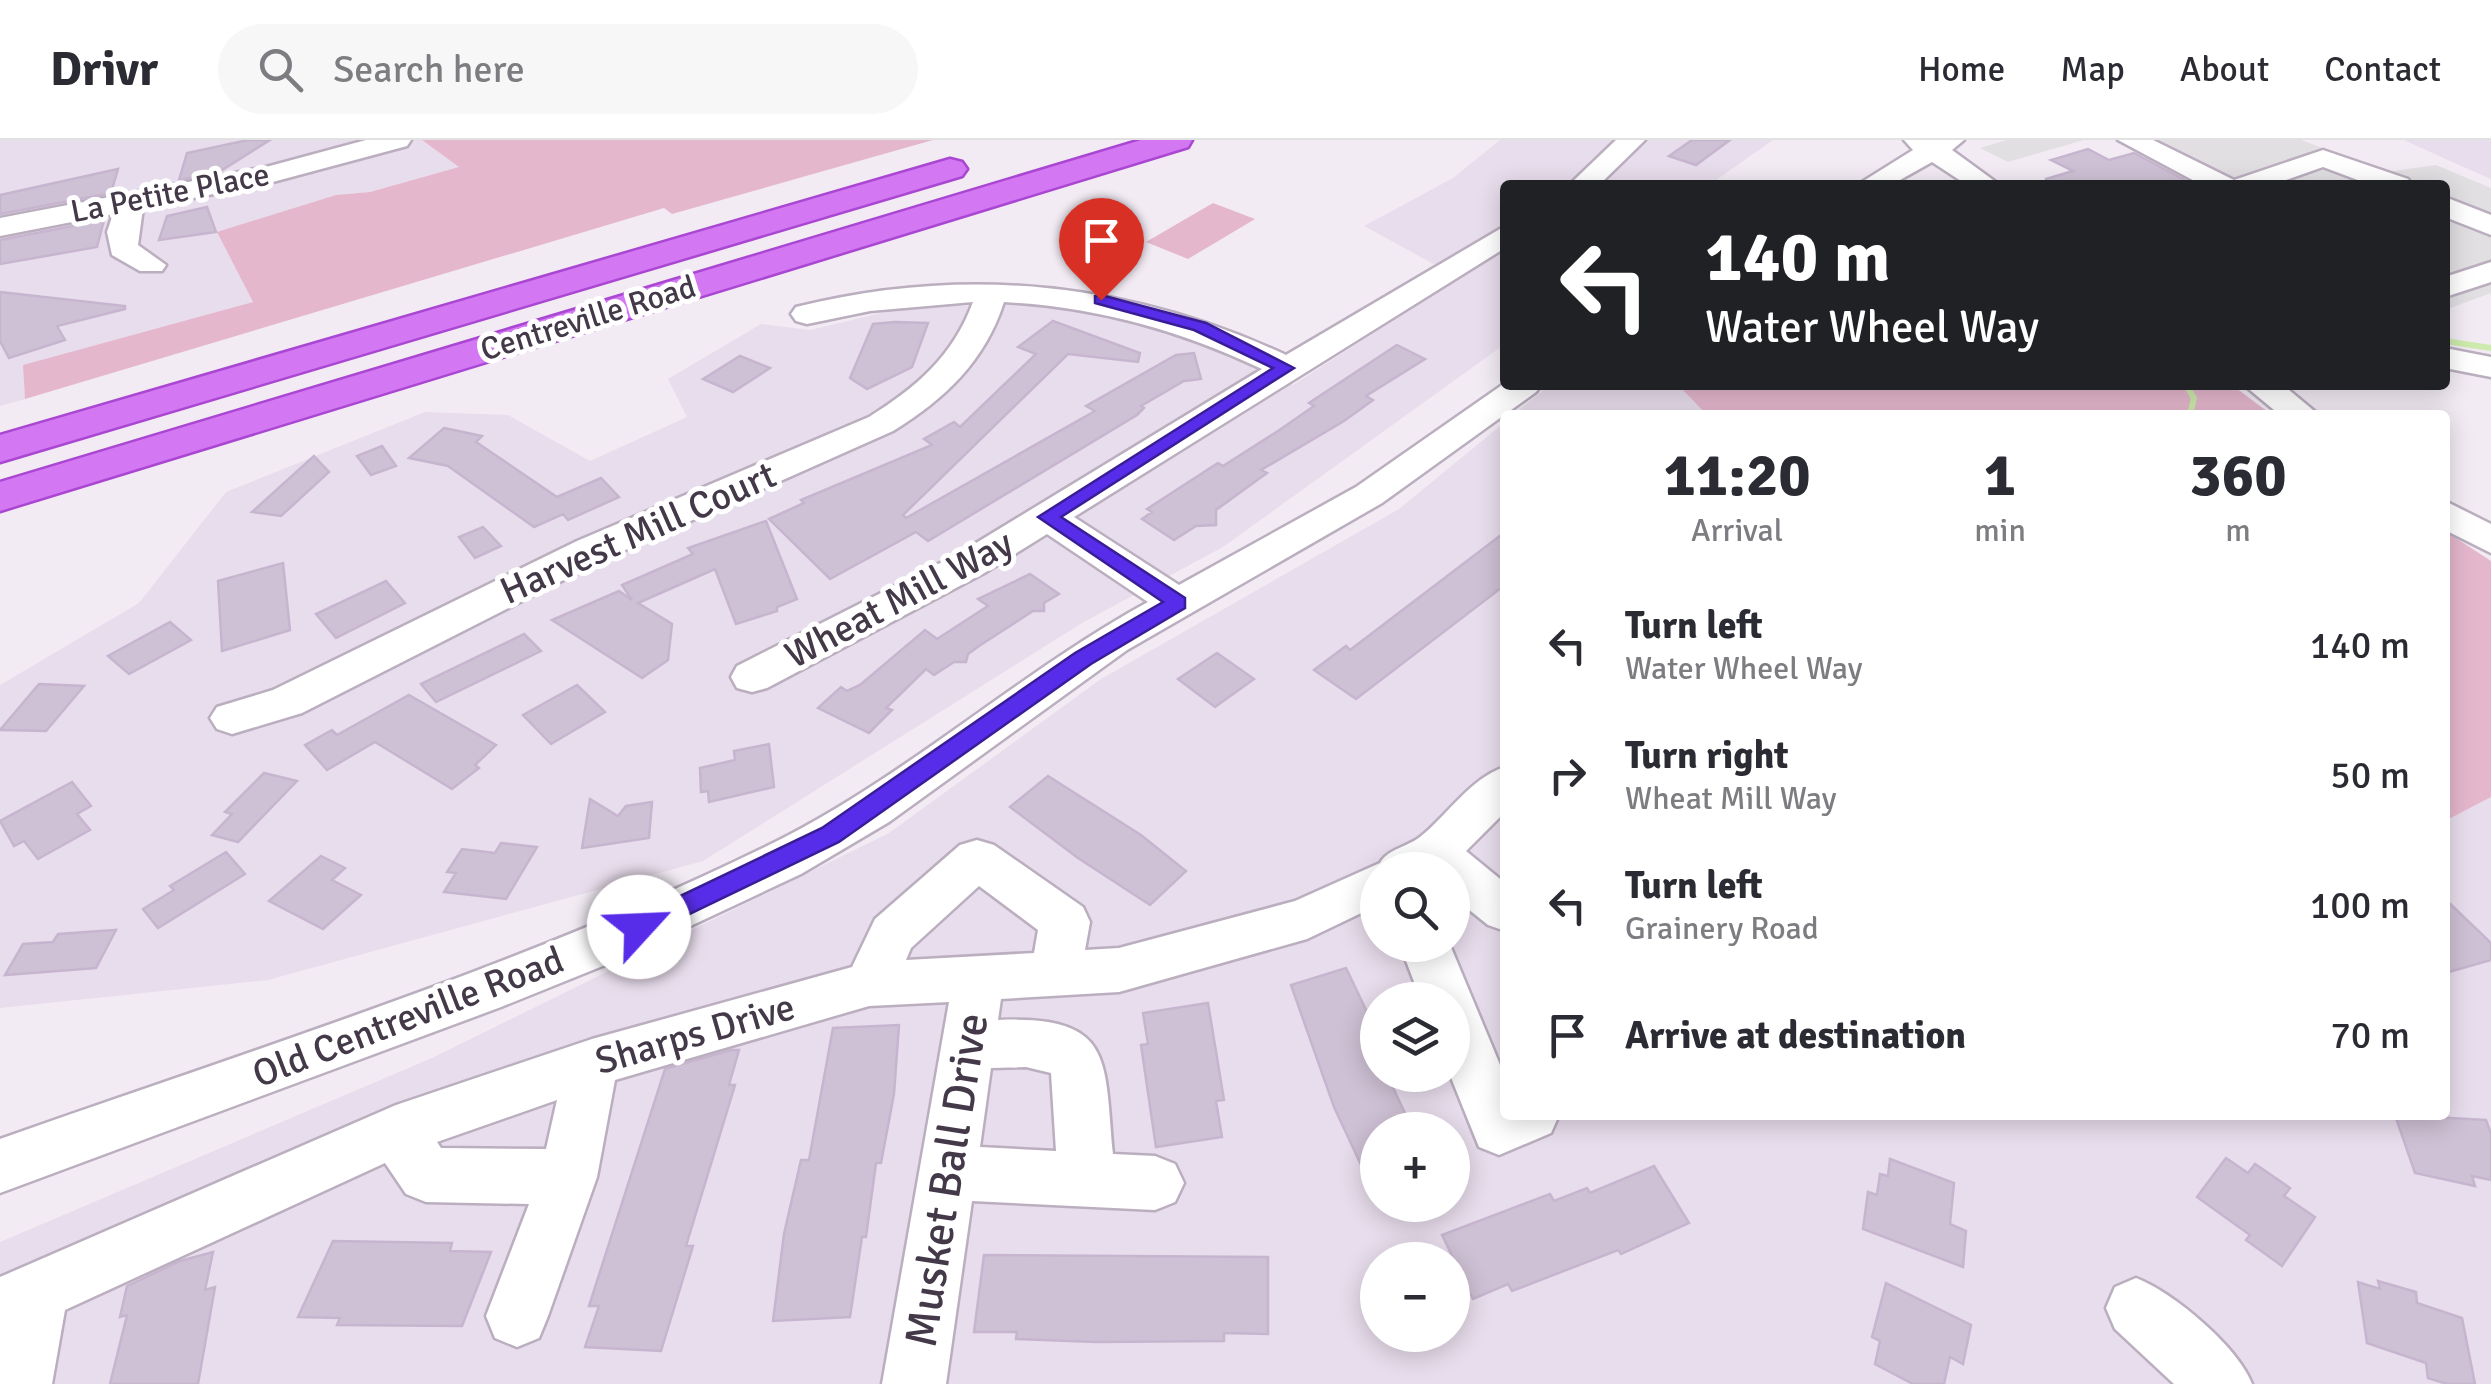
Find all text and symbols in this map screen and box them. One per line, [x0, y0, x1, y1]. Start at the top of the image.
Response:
search box [218, 24, 918, 114]
text: Drivr [50, 40, 158, 99]
icon: search [253, 42, 308, 97]
text: Search here [333, 46, 525, 93]
text: Home [1918, 48, 2005, 91]
text: Map [2060, 48, 2125, 91]
text: About [2180, 48, 2269, 91]
text: Contact [2324, 48, 2441, 91]
street label: La Petite Place [67, 155, 273, 231]
pin [1059, 198, 1144, 301]
icon: arrive [1074, 213, 1129, 268]
text: 140 m [1705, 214, 1890, 300]
icon: left [1540, 220, 1670, 350]
street label: Centreville Road [476, 267, 700, 369]
text: Water Wheel Way [1705, 300, 2039, 355]
text: 11:20 [1663, 439, 1811, 513]
text: 1 [1984, 439, 2016, 513]
text: 360 [2189, 439, 2287, 513]
street label: Harvest Mill Court [493, 451, 783, 615]
text: Arrival [1691, 511, 1783, 550]
text: min [1974, 511, 2026, 550]
text: m [2225, 511, 2251, 550]
street label: Wheat Mill Way [777, 519, 1021, 679]
text: Turn left [1625, 602, 1763, 649]
icon: left [1540, 618, 1595, 673]
text: 140 m [2310, 622, 2410, 669]
text: Water Wheel Way [1625, 649, 1863, 688]
text: Turn right [1625, 732, 1789, 779]
icon: right [1540, 748, 1595, 803]
text: 50 m [2330, 752, 2410, 799]
text: Wheat Mill Way [1625, 779, 1837, 818]
map controls [1360, 852, 1470, 1352]
button: search [1360, 852, 1470, 962]
text: Turn left [1625, 862, 1763, 909]
position arrow [587, 875, 691, 979]
icon: left [1540, 878, 1595, 933]
text: 100 m [2310, 882, 2410, 929]
text: Grainery Road [1625, 909, 1819, 948]
street label: Old Centreville Road [246, 936, 570, 1098]
button: layers [1360, 982, 1470, 1092]
street label: Sharps Drive [590, 983, 800, 1085]
icon: arrive [1540, 1008, 1595, 1063]
street label: Musket Ball Drive [893, 1009, 1001, 1351]
text: Arrive at destination [1625, 1012, 1966, 1059]
text: 70 m [2330, 1012, 2410, 1059]
button: + [1360, 1112, 1470, 1222]
button: − [1360, 1242, 1470, 1352]

